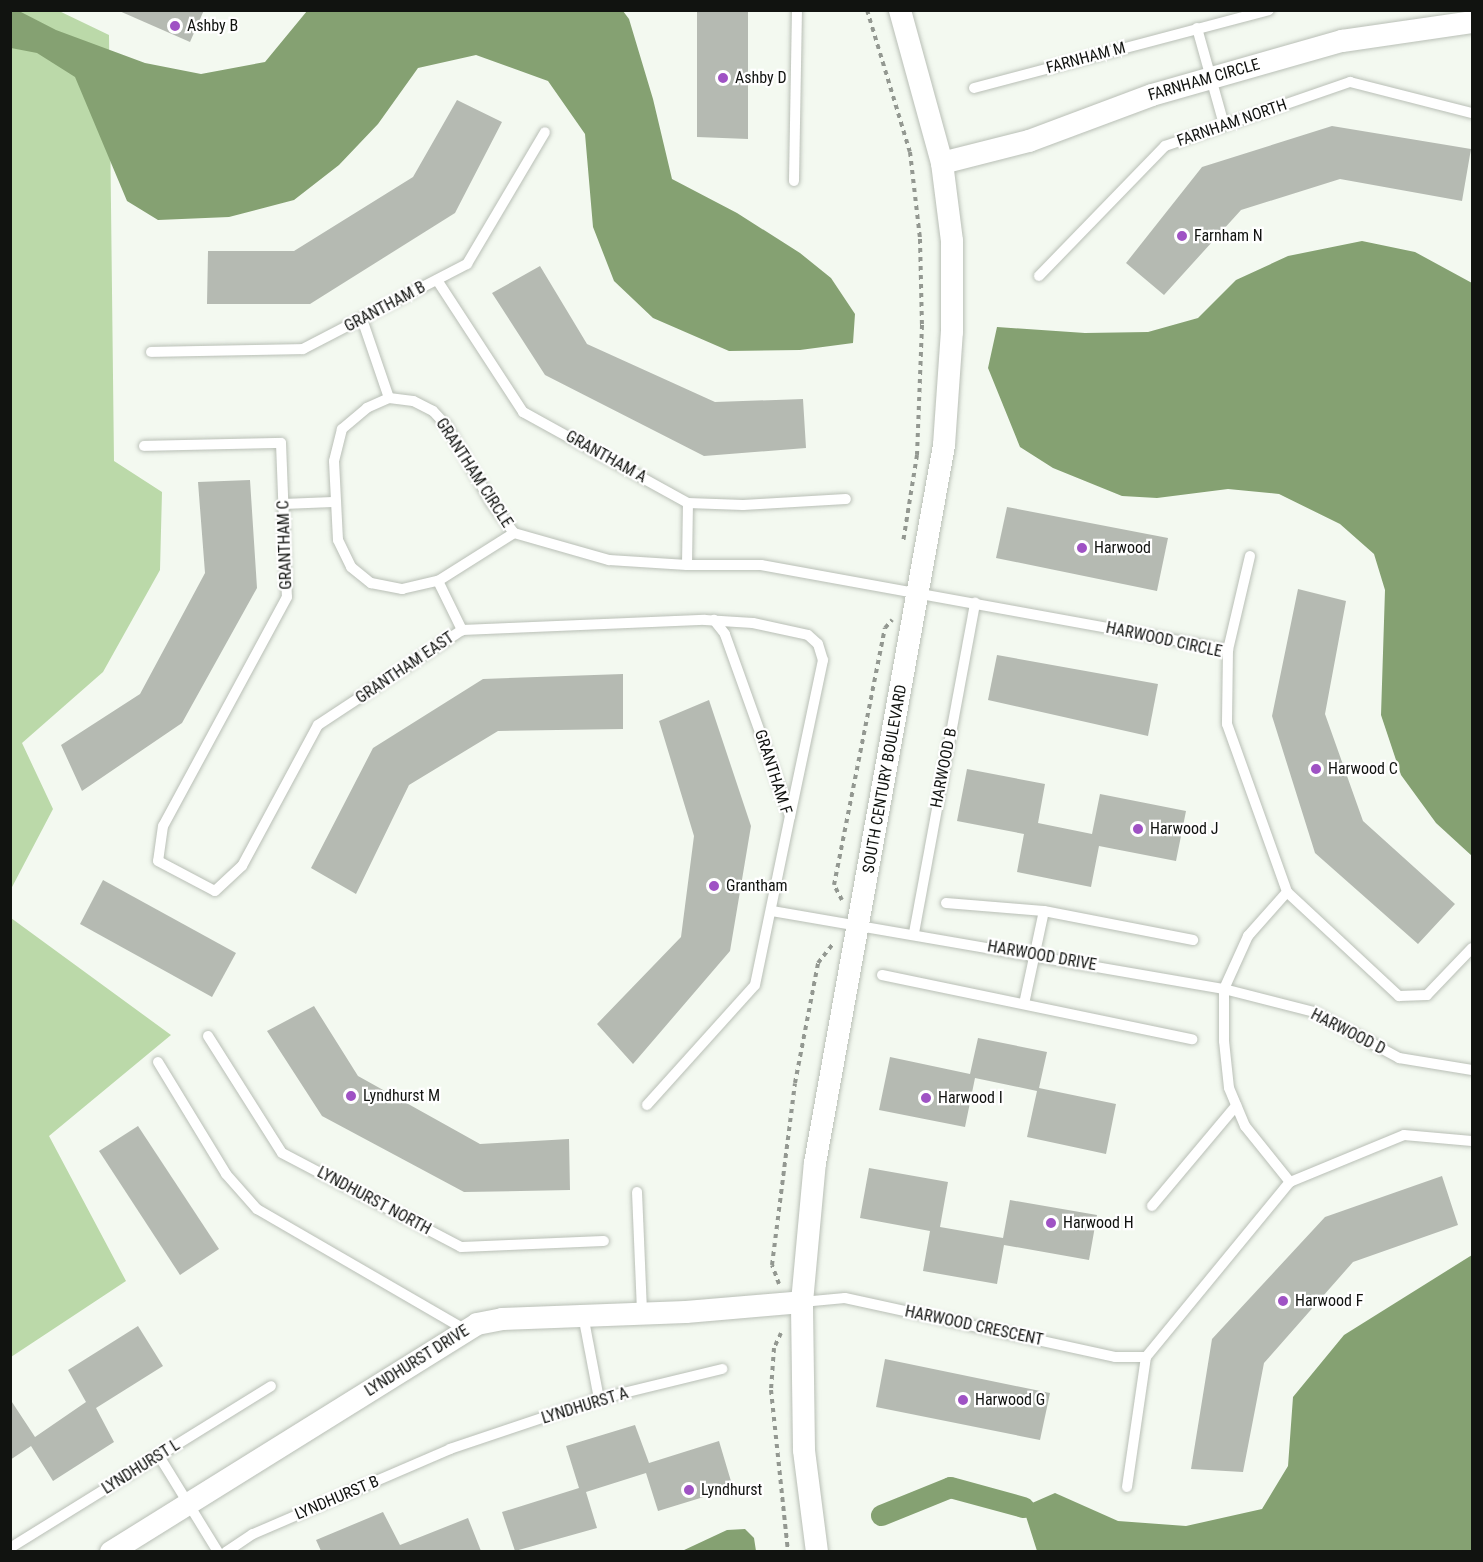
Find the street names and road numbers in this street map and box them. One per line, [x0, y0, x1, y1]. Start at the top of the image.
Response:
street label: FARNHAM M [1044, 38, 1128, 78]
street label: FARNHAM CIRCLE [1146, 55, 1262, 105]
street label: FARNHAM NORTH [1175, 95, 1289, 151]
street label: GRANTHAM B [341, 278, 429, 336]
street label: GRANTHAM CIRCLE [432, 415, 516, 531]
street label: GRANTHAM A [562, 427, 650, 487]
street label: GRANTHAM C [274, 500, 296, 590]
street label: HARWOOD CIRCLE [1104, 618, 1224, 662]
street label: GRANTHAM EAST [352, 628, 458, 708]
street label: SOUTH CENTURY BOULEVARD [859, 683, 911, 875]
street label: GRANTHAM F [750, 727, 796, 817]
street label: HARWOOD B [927, 727, 961, 809]
street label: HARWOOD DRIVE [986, 937, 1098, 975]
street label: HARWOOD D [1307, 1005, 1389, 1059]
street label: LYNDHURST NORTH [314, 1163, 434, 1239]
street label: HARWOOD CRESCENT [903, 1302, 1045, 1350]
street label: LYNDHURST DRIVE [361, 1321, 473, 1401]
street label: LYNDHURST A [539, 1384, 631, 1428]
street label: LYNDHURST L [98, 1435, 184, 1499]
street label: LYNDHURST B [292, 1472, 382, 1524]

